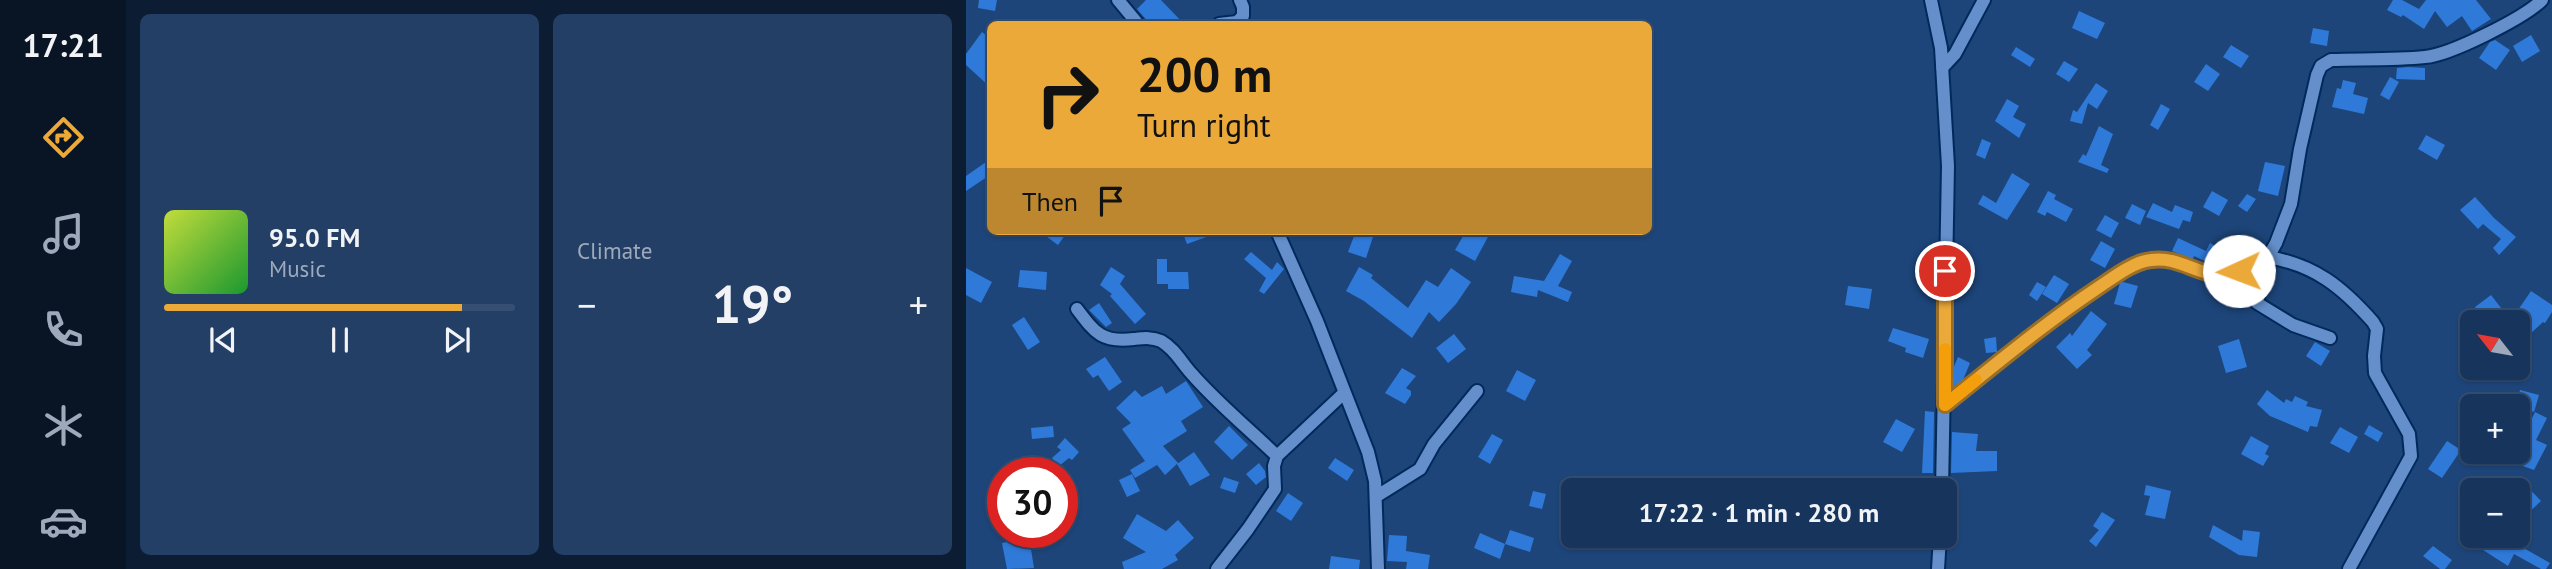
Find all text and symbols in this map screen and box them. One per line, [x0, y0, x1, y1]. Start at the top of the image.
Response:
text: 17:21 [22, 24, 104, 66]
text: 200 m [1137, 42, 1272, 106]
icon: right [1022, 49, 1113, 140]
text: Turn right [1137, 104, 1271, 146]
icon: directions [39, 113, 88, 162]
icon: arrive [1092, 182, 1130, 220]
text: Then [1022, 185, 1078, 218]
icon: music [39, 209, 88, 258]
text: 95.0 FM [269, 221, 360, 254]
position arrow [2202, 234, 2276, 308]
text: Climate [577, 236, 652, 265]
pin [1915, 241, 1975, 301]
icon: arrive [1926, 252, 1964, 290]
text: Music [269, 254, 326, 283]
text: 19° [712, 270, 793, 337]
text: − [577, 280, 596, 329]
text: + [909, 280, 928, 329]
icon: phone [39, 305, 88, 354]
north arrow [2460, 310, 2530, 380]
map controls [2460, 310, 2530, 548]
icon: previous [204, 321, 242, 359]
icon: pause [321, 321, 359, 359]
icon: next [438, 321, 476, 359]
button: + [2460, 394, 2530, 464]
icon: climate [39, 401, 88, 450]
speed limit sign: 30 [987, 457, 1078, 548]
button: − [2460, 478, 2530, 548]
text: 17:22 · 1 min · 280 m [1639, 496, 1879, 529]
icon: car [39, 497, 88, 546]

